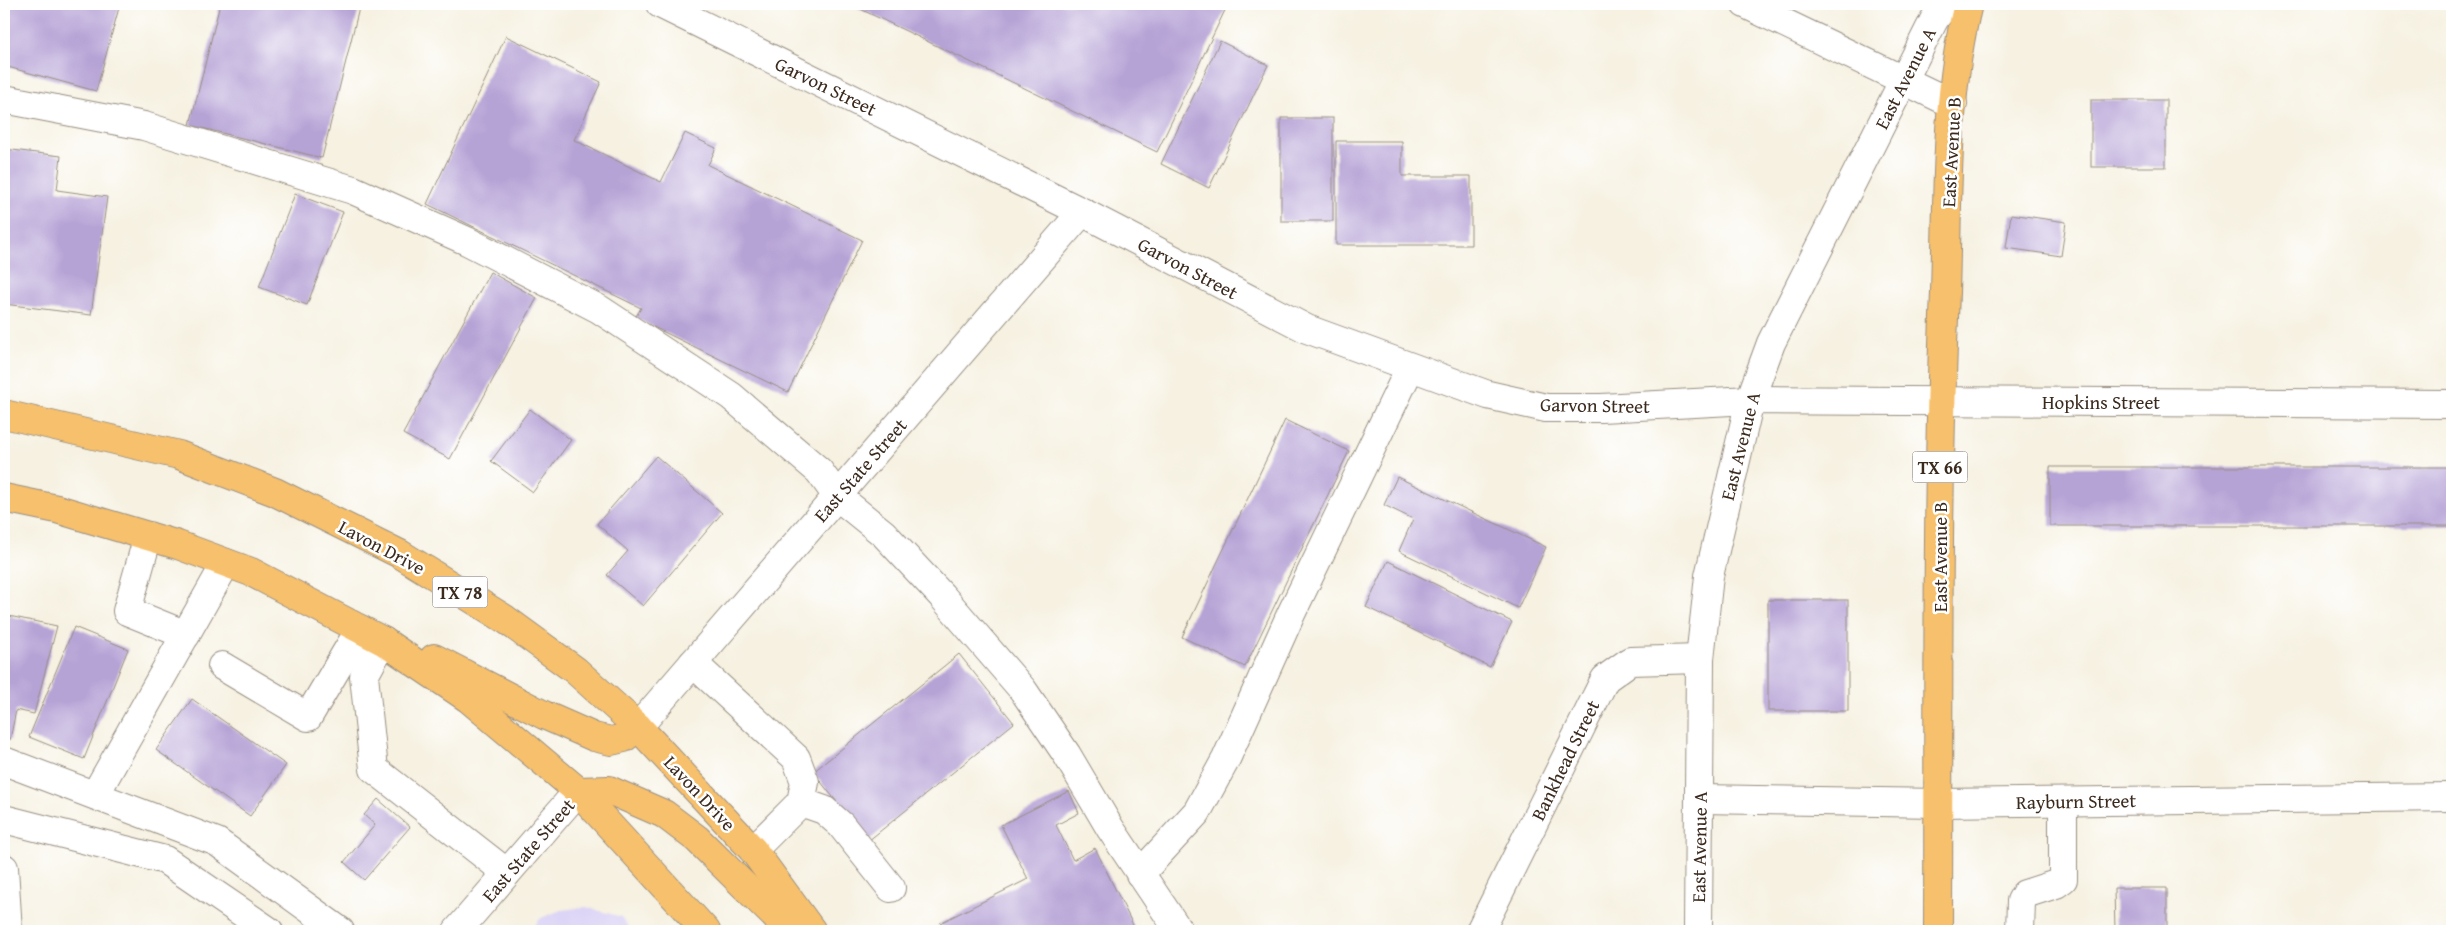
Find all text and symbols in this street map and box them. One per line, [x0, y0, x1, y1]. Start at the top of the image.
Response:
street label: East Avenue A [1867, 22, 1943, 134]
street label: Garvon Street [771, 49, 882, 123]
street label: East Avenue B [1934, 96, 1968, 208]
street label: Garvon Street [1133, 230, 1243, 306]
street label: East Avenue A [1713, 388, 1767, 503]
street label: Hopkins Street [2042, 388, 2160, 416]
street label: Garvon Street [1540, 390, 1650, 420]
street label: East State Street [807, 412, 913, 528]
road number: TX 66 [1912, 452, 1968, 482]
street label: East Avenue B [1926, 502, 1954, 612]
street label: Lavon Drive [334, 513, 430, 582]
road number: TX 78 [432, 576, 488, 608]
street label: Bankhead Street [1524, 695, 1606, 825]
street label: Lavon Drive [658, 749, 742, 837]
street label: Rayburn Street [2016, 786, 2137, 816]
street label: East Avenue A [1684, 791, 1714, 903]
street label: East State Street [475, 792, 581, 908]

